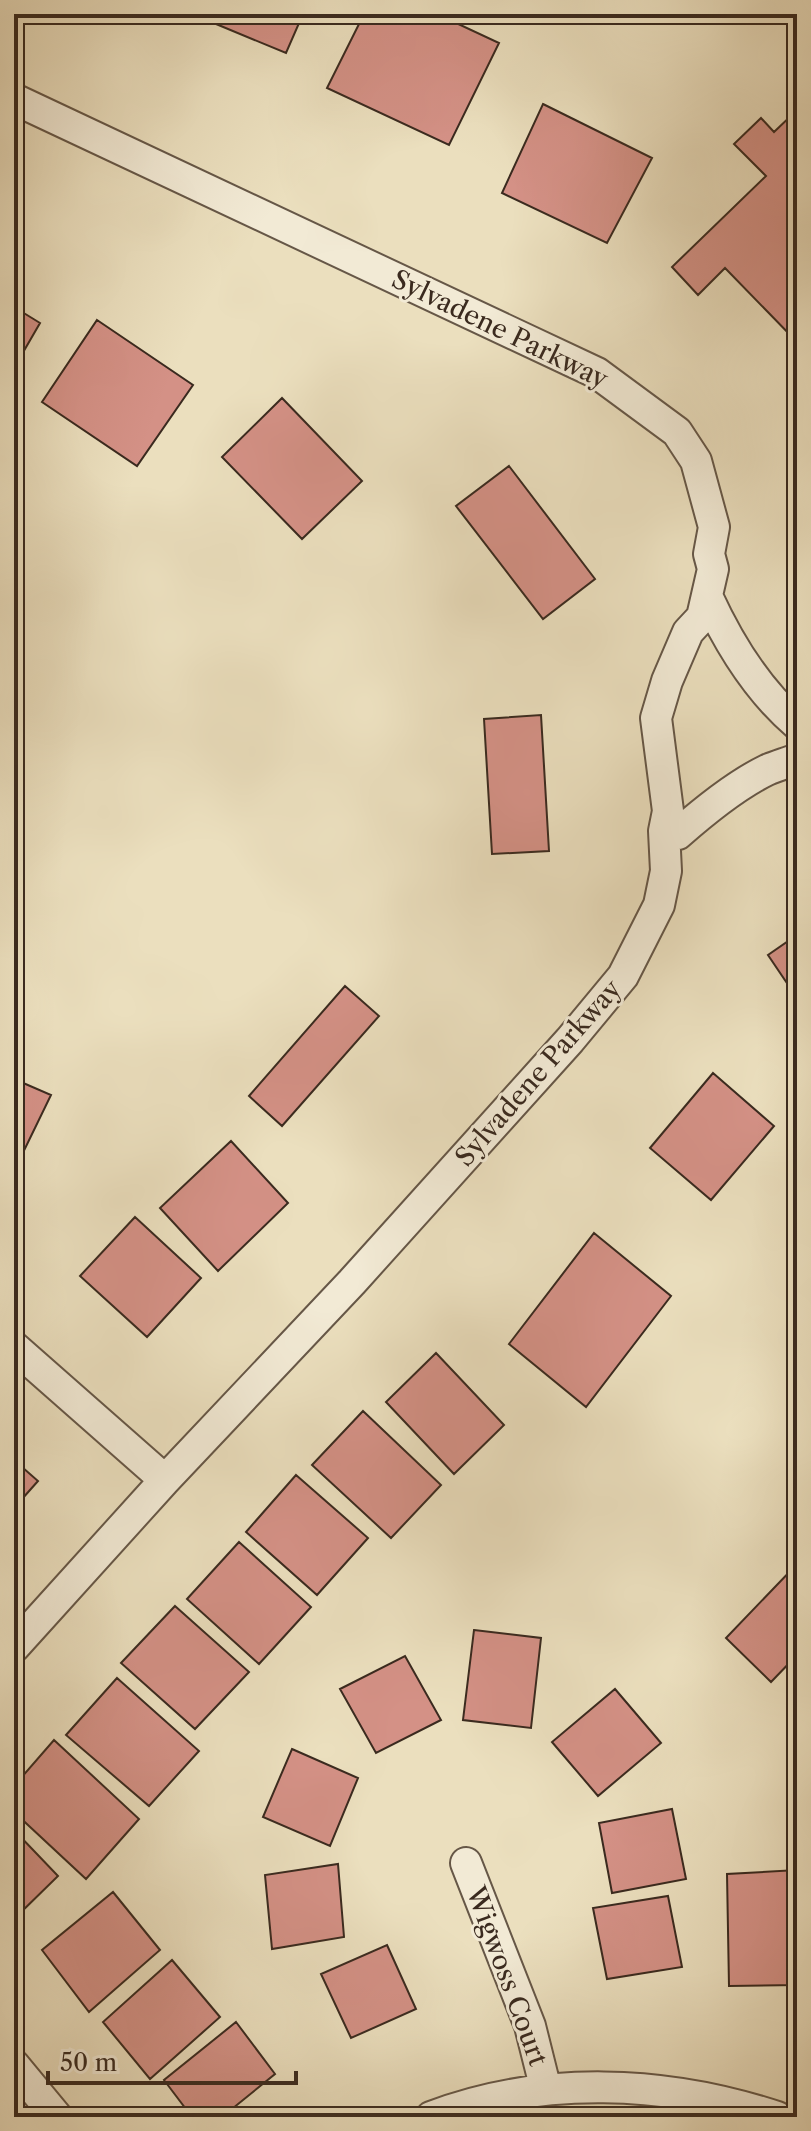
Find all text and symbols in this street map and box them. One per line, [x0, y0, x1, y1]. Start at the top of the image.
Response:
street label: Sylvadene Parkway [387, 263, 614, 395]
street label: Sylvadene Parkway [448, 973, 628, 1173]
street label: Wigwoss Court [459, 1881, 555, 2071]
scale bar [48, 2035, 296, 2085]
text: 50 m [60, 2048, 117, 2077]

